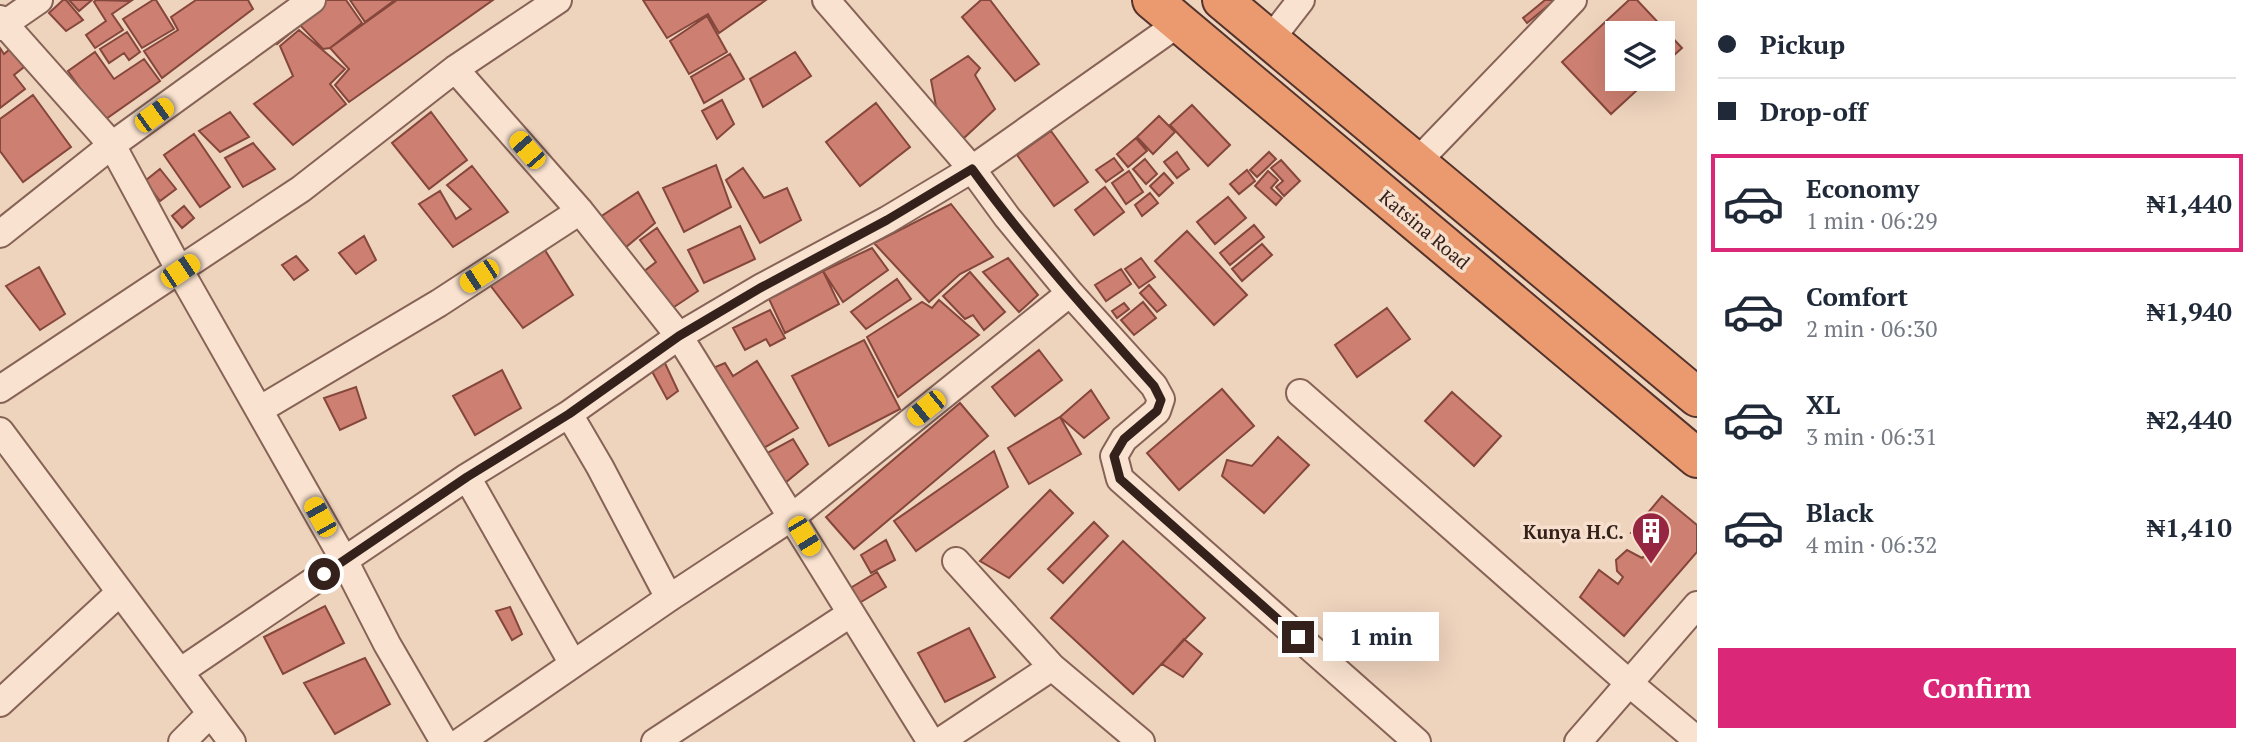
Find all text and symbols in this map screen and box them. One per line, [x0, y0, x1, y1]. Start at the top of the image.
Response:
map controls [1605, 21, 1675, 91]
button: layers [1605, 21, 1675, 91]
text: Pickup [1760, 27, 1845, 61]
car [131, 94, 178, 136]
text: Drop-off [1760, 94, 1867, 128]
car [506, 127, 549, 173]
text: Economy [1806, 171, 1919, 205]
icon: car [1722, 172, 1785, 235]
street label: Katsina Road [1375, 184, 1476, 274]
text: ₦1,440 [2147, 186, 2232, 220]
text: 1 min · 06:29 [1806, 205, 1938, 236]
car [157, 251, 204, 291]
car [456, 256, 503, 296]
text: Comfort [1806, 279, 1908, 313]
icon: car [1722, 280, 1785, 343]
text: ₦1,940 [2147, 294, 2232, 328]
text: 2 min · 06:30 [1806, 313, 1938, 344]
car [904, 387, 949, 429]
text: XL [1806, 387, 1840, 421]
icon: car [1722, 388, 1785, 451]
text: ₦2,440 [2147, 402, 2232, 436]
text: 3 min · 06:31 [1806, 421, 1938, 452]
car [301, 494, 340, 540]
text: Black [1806, 495, 1874, 529]
icon: car [1722, 496, 1785, 559]
building icon: Kunya H.C. [1630, 510, 1672, 565]
text: ₦1,410 [2147, 510, 2232, 544]
car [785, 513, 824, 559]
place label: Kunya H.C. [1523, 519, 1624, 544]
text: 4 min · 06:32 [1806, 529, 1938, 560]
route start [308, 558, 340, 590]
callout: 1 min [1322, 612, 1438, 662]
route end [1282, 621, 1314, 653]
text: 1 min [1350, 621, 1412, 652]
button: Confirm [1718, 648, 2236, 728]

